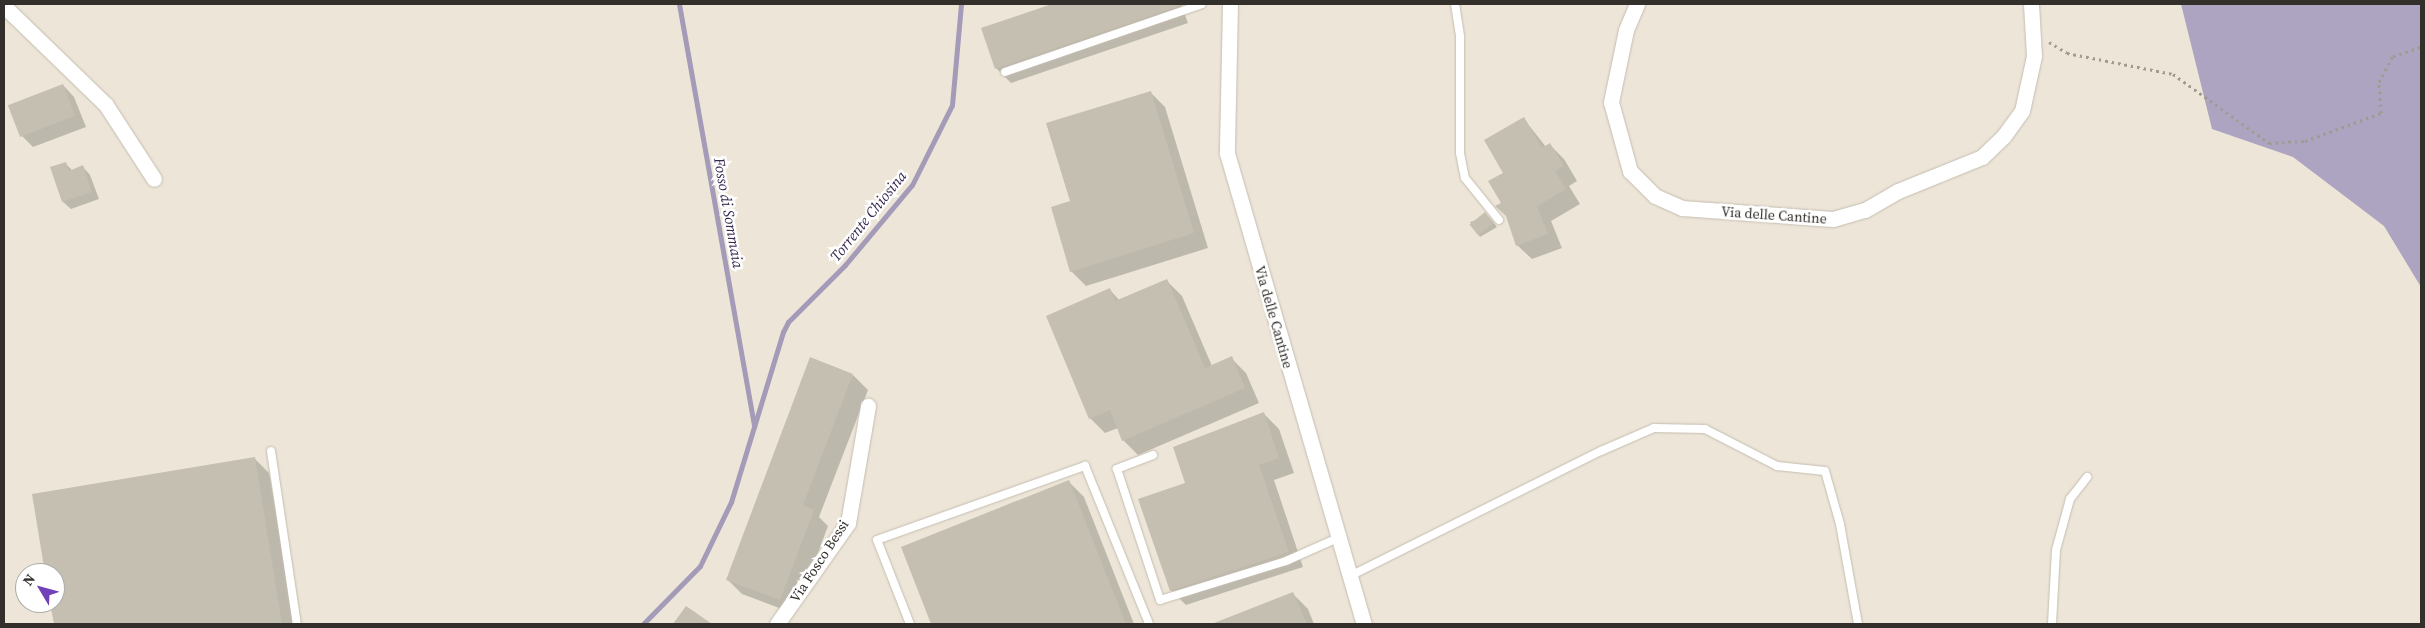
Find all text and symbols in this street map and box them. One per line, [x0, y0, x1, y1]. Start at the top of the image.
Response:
water label: Fosso di Sommaia [710, 156, 748, 270]
water label: Torrente Chiosina [826, 167, 910, 265]
street label: Via delle Cantine [1721, 203, 1827, 227]
street label: Via delle Cantine [1251, 264, 1297, 370]
street label: Via Fosco Bessi [786, 517, 852, 605]
north arrow [15, 563, 65, 613]
text: N [18, 569, 40, 590]

